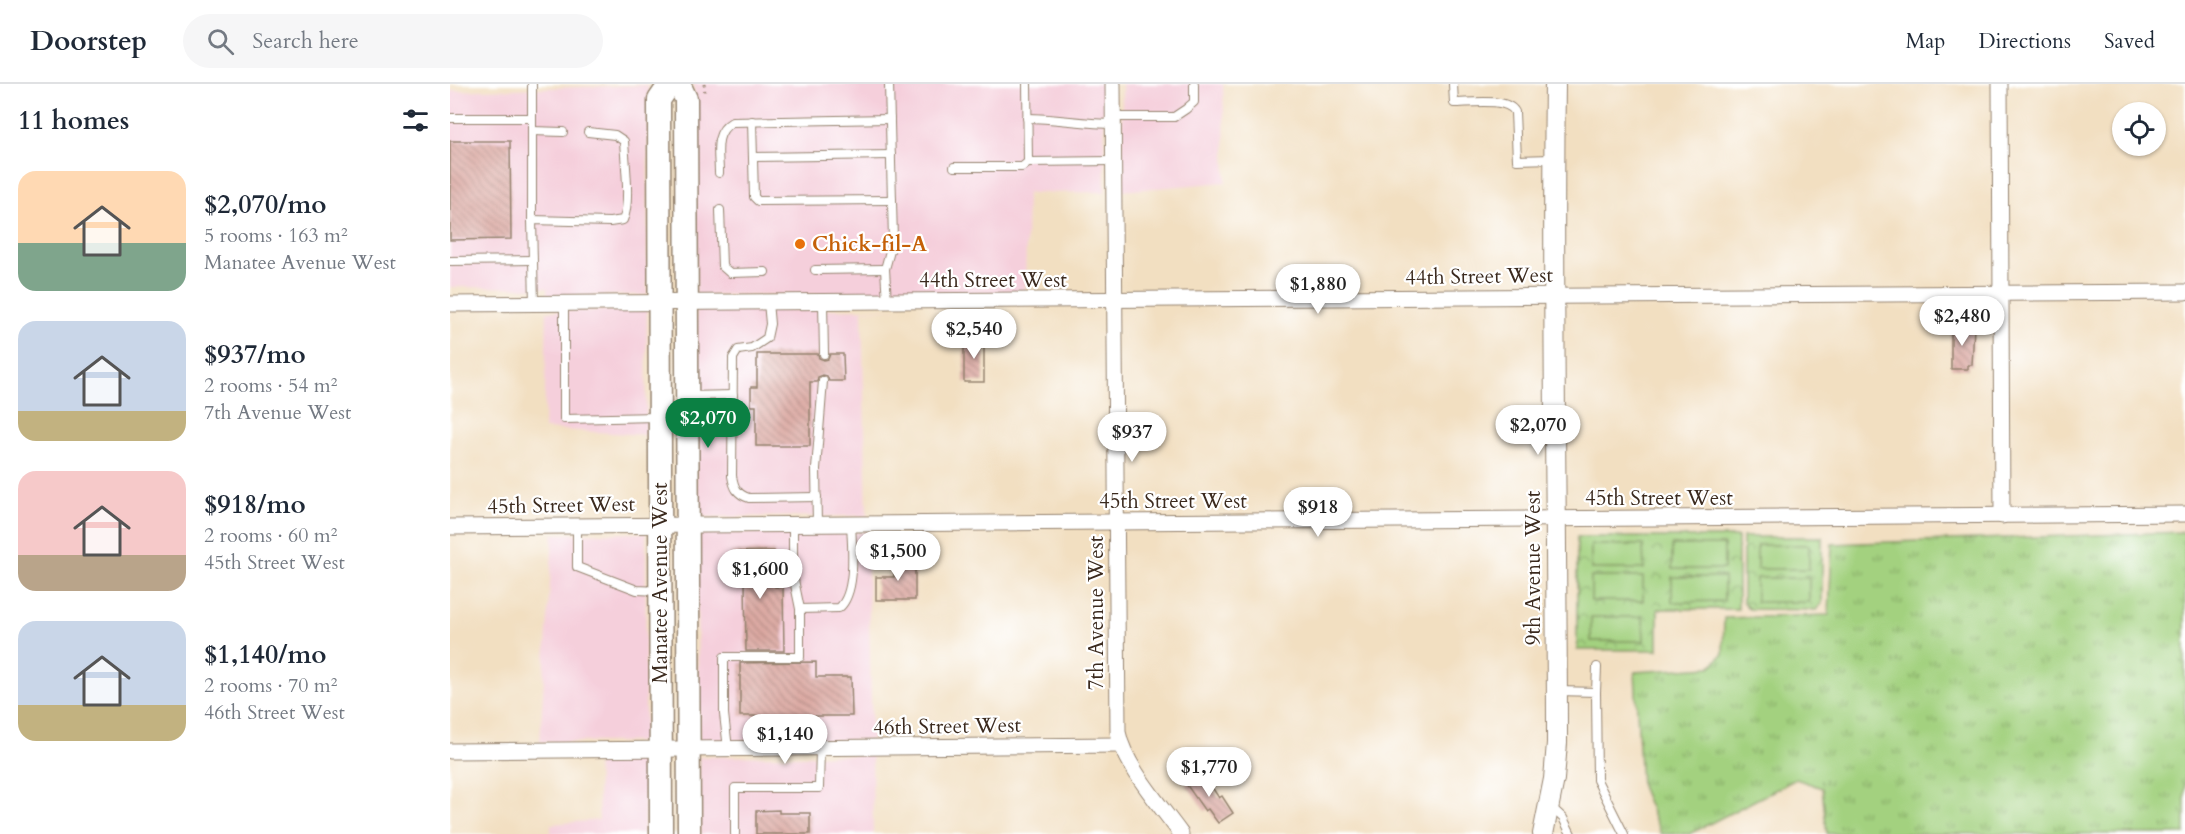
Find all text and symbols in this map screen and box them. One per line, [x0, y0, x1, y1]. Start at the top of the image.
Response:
search box [183, 14, 603, 68]
text: Doorstep [30, 22, 147, 60]
icon: search [204, 25, 237, 58]
text: Search here [252, 26, 359, 56]
text: Map [1905, 27, 1945, 56]
text: Directions [1978, 27, 2071, 56]
text: Saved [2104, 27, 2155, 56]
map controls [2112, 102, 2166, 156]
button: locate [2112, 102, 2166, 156]
text: 11 homes [18, 103, 129, 138]
icon: filters [399, 104, 432, 137]
text: $2,070/mo [204, 187, 327, 222]
icon: home [66, 195, 138, 267]
text: 5 rooms · 163 m² [204, 222, 348, 249]
place label: Chick-fil-A [812, 230, 927, 259]
marker: Chick-fil-A [793, 237, 807, 251]
text: Manatee Avenue West [204, 249, 396, 276]
street label: 44th Street West [1405, 261, 1554, 292]
pin: $1,880 [1269, 264, 1367, 315]
street label: 44th Street West [919, 266, 1067, 295]
text: $1,880 [1289, 270, 1347, 297]
pin: $2,480 [1913, 296, 2011, 347]
text: $2,480 [1933, 302, 1991, 329]
pin: $2,540 [925, 309, 1023, 360]
text: $2,540 [945, 315, 1003, 342]
text: $937/mo [204, 337, 306, 372]
icon: home [66, 345, 138, 417]
text: 2 rooms · 54 m² [204, 372, 337, 399]
pin: $2,070 [659, 398, 757, 449]
text: 7th Avenue West [204, 399, 351, 426]
text: $2,070 [679, 404, 737, 431]
pin: $2,070 [1489, 405, 1587, 456]
text: $2,070 [1509, 411, 1567, 438]
pin: $937 [1096, 412, 1168, 463]
text: $937 [1112, 418, 1152, 445]
street label: Manatee Avenue West [646, 482, 675, 684]
street label: 45th Street West [1585, 484, 1733, 513]
text: $918/mo [204, 487, 306, 522]
street label: 45th Street West [1099, 487, 1247, 516]
pin: $918 [1282, 487, 1354, 538]
street label: 45th Street West [487, 490, 636, 521]
street label: 9th Avenue West [1519, 490, 1548, 645]
text: $918 [1298, 493, 1338, 520]
icon: home [66, 495, 138, 567]
text: 2 rooms · 60 m² [204, 522, 337, 549]
pin: $1,500 [849, 531, 947, 582]
street label: 7th Avenue West [1082, 535, 1111, 690]
text: $1,500 [869, 537, 927, 564]
text: 45th Street West [204, 549, 345, 576]
pin: $1,600 [711, 549, 809, 600]
text: $1,600 [731, 555, 789, 582]
text: $1,140/mo [204, 637, 327, 672]
icon: home [66, 645, 138, 717]
text: 2 rooms · 70 m² [204, 672, 337, 699]
text: 46th Street West [204, 699, 345, 726]
street label: 46th Street West [873, 711, 1022, 742]
pin: $1,140 [736, 714, 834, 765]
text: $1,140 [756, 720, 814, 747]
pin: $1,770 [1160, 747, 1258, 798]
text: $1,770 [1180, 753, 1238, 780]

